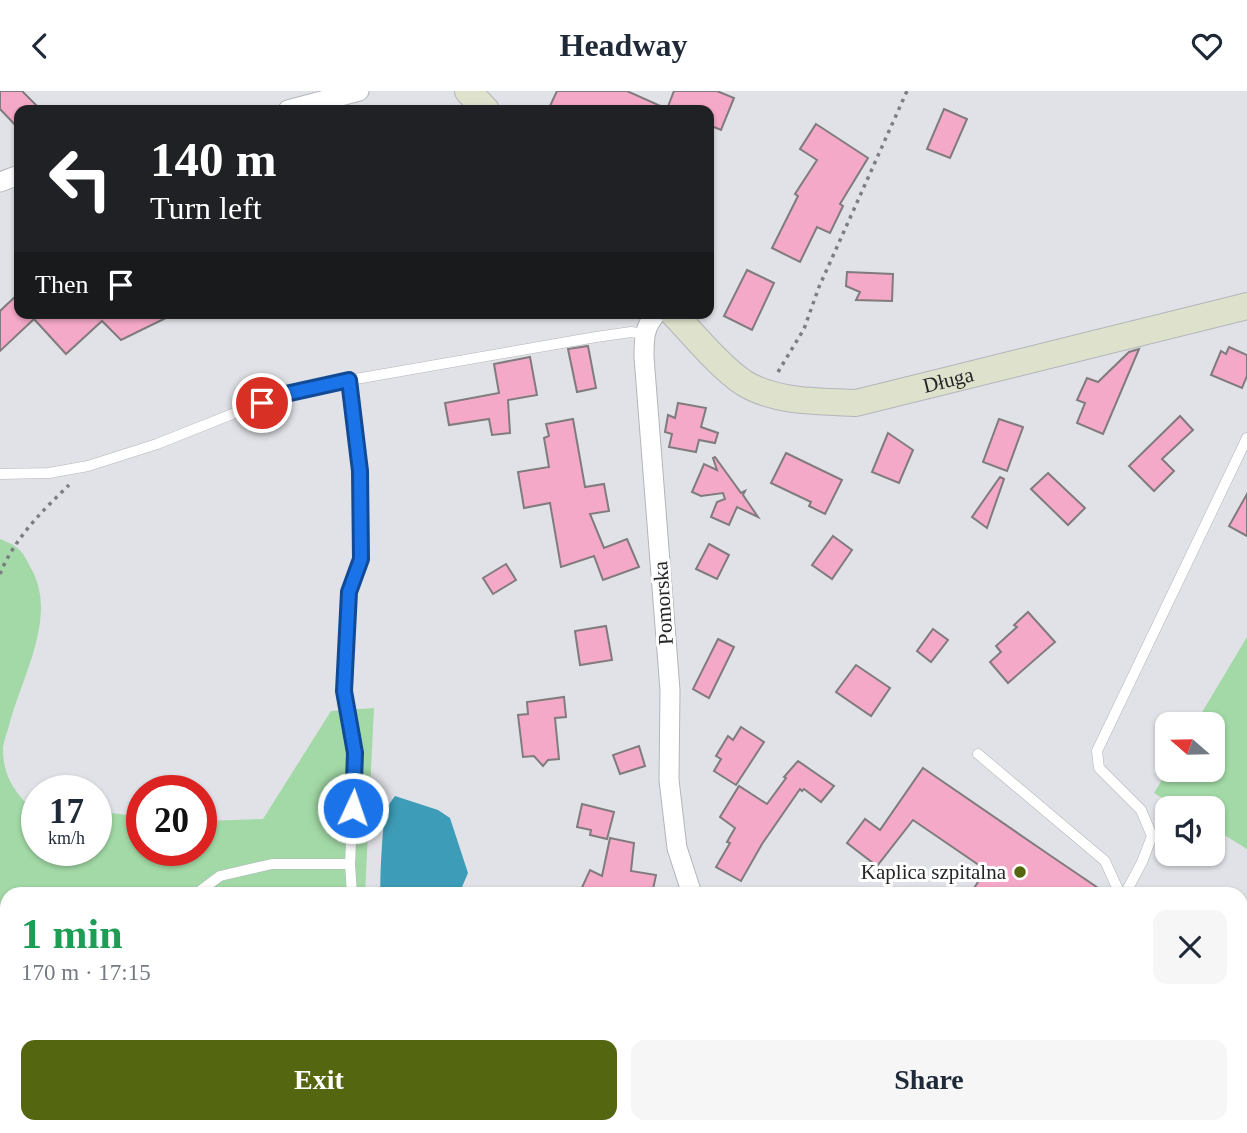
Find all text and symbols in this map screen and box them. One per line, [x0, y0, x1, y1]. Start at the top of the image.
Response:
icon: back [21, 27, 59, 65]
text: Headway [560, 27, 688, 63]
icon: heart [1188, 27, 1226, 65]
text: 140 m [150, 132, 277, 187]
icon: left [35, 133, 126, 224]
text: Turn left [150, 190, 262, 226]
icon: arrive [102, 266, 140, 304]
text: Then [35, 270, 88, 299]
street label: Długa [920, 362, 977, 398]
pin [232, 373, 292, 433]
icon: arrive [243, 384, 281, 422]
street label: Pomorska [648, 560, 678, 646]
north arrow [1155, 712, 1225, 782]
map controls [1155, 712, 1225, 866]
position arrow [316, 771, 390, 845]
speed limit sign: 20 [126, 775, 217, 866]
text: 17 [49, 792, 84, 831]
button: sound [1155, 796, 1225, 866]
text: km/h [48, 828, 85, 848]
place label: Kaplica szpitalna [861, 860, 1007, 884]
marker: Kaplica szpitalna [1012, 864, 1028, 880]
button: close [1153, 910, 1227, 984]
text: 1 min [21, 911, 123, 957]
text: 170 m · 17:15 [21, 960, 151, 985]
button: Exit [21, 1040, 617, 1120]
button: Share [631, 1040, 1227, 1120]

